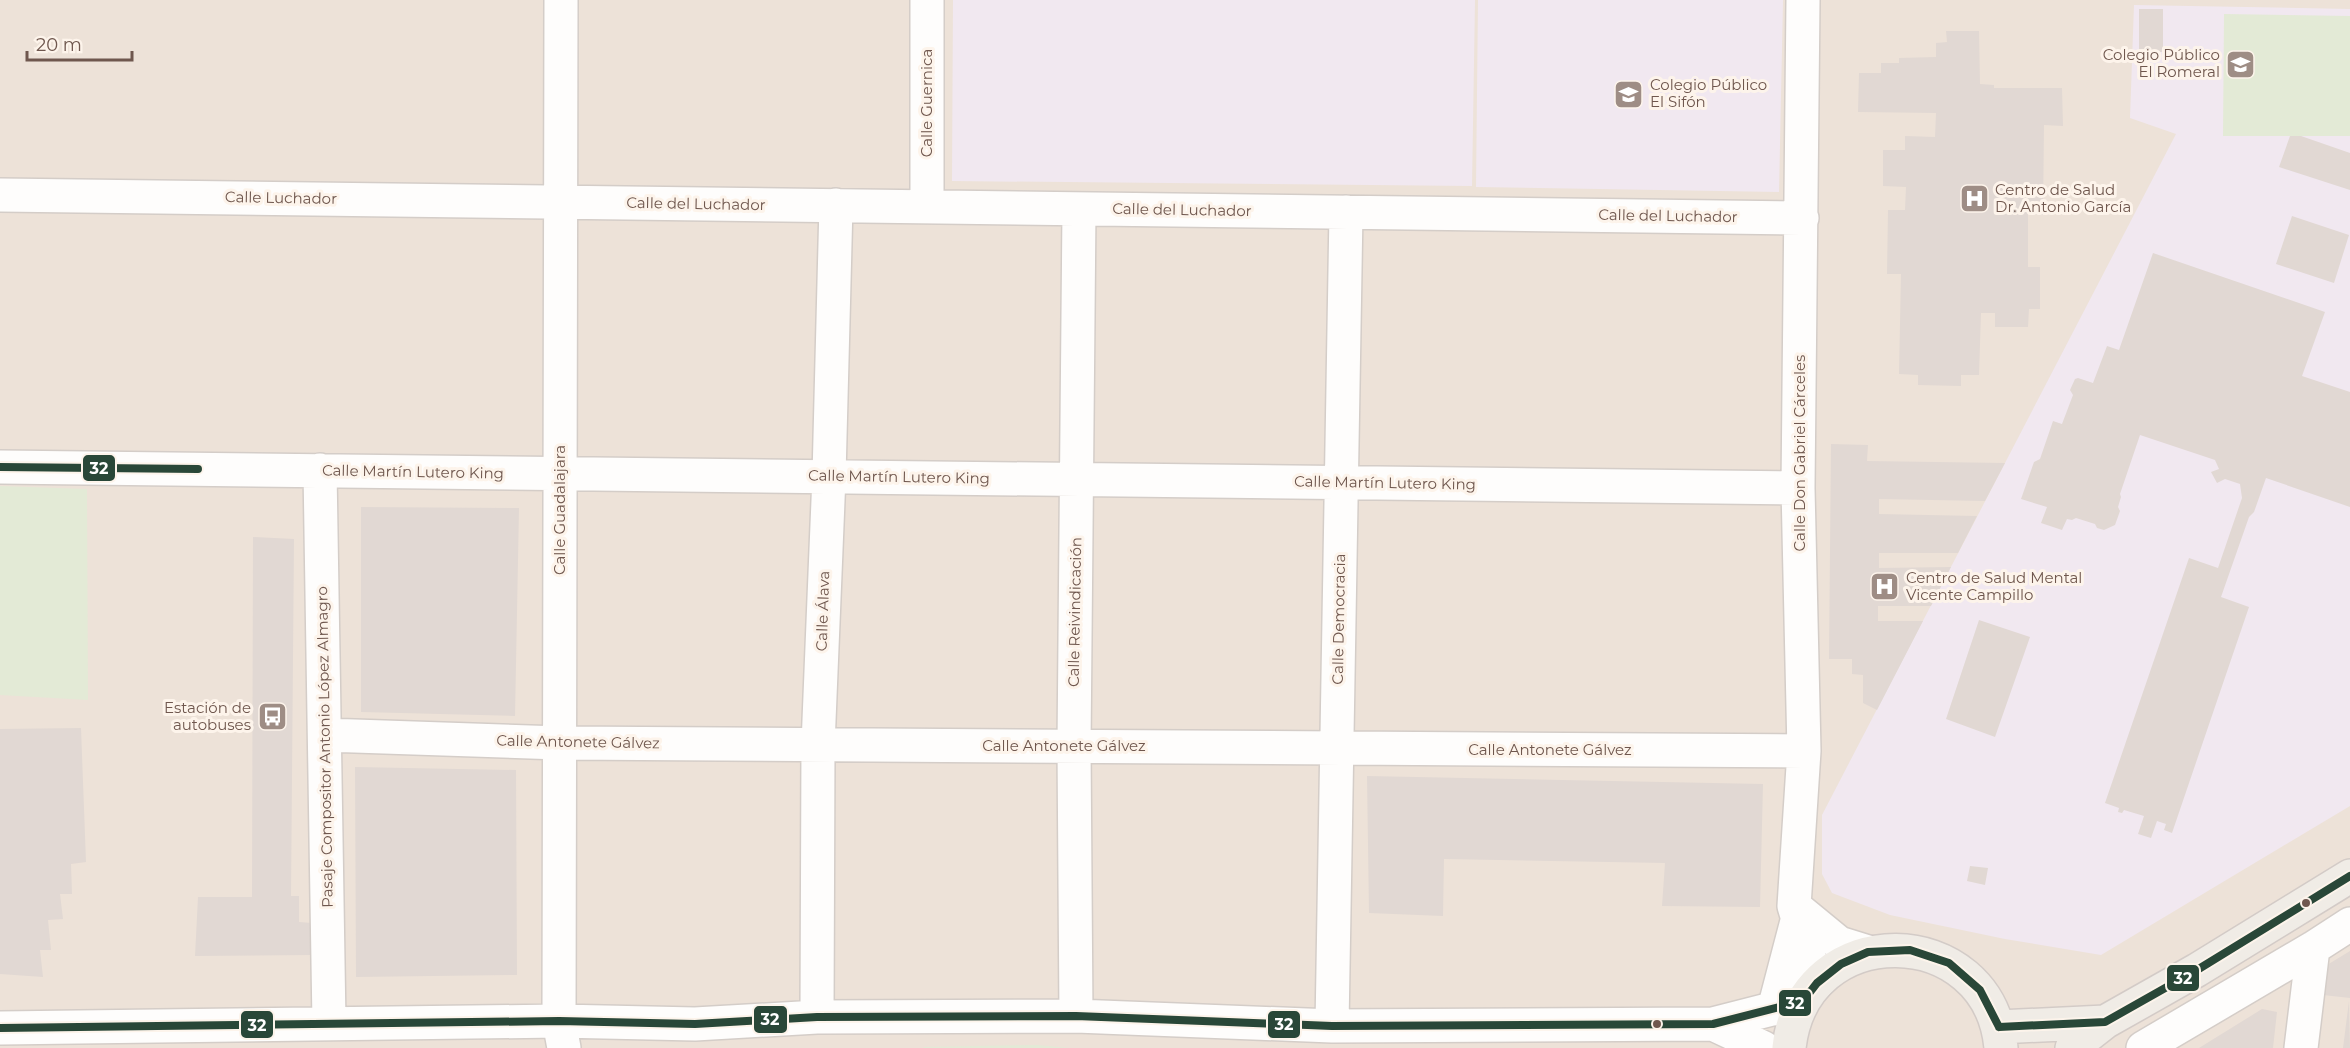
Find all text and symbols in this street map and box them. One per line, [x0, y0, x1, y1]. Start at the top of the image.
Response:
scale bar [27, 24, 132, 62]
text: 20 m [36, 34, 82, 56]
place label: Colegio Público El Romeral [2103, 45, 2220, 81]
school or university icon: Colegio Público El Romeral [2225, 48, 2257, 80]
street label: Calle Guernica [917, 49, 936, 157]
place label: Colegio Público El Sifón [1650, 75, 1767, 111]
school or university icon: Colegio Público El Sifón [1613, 78, 1645, 110]
place label: Centro de Salud Dr. Antonio García [1995, 180, 2131, 216]
hospital icon: Centro de Salud Dr. Antonio García [1958, 183, 1990, 215]
street label: Calle Luchador [225, 187, 337, 208]
street label: Calle del Luchador [626, 193, 766, 214]
street label: Calle del Luchador [1112, 199, 1252, 220]
street label: Calle del Luchador [1598, 205, 1738, 226]
street label: Calle Don Gabriel Cárceles [1790, 355, 1809, 551]
street label: Calle Guadalajara [550, 445, 569, 575]
line badge: 32 [82, 454, 116, 482]
text: 32 [89, 459, 108, 478]
street label: Calle Martín Lutero King [322, 460, 504, 483]
street label: Calle Martín Lutero King [808, 465, 990, 488]
street label: Calle Martín Lutero King [1294, 471, 1476, 494]
street label: Calle Reivindicación [1064, 537, 1085, 687]
street label: Calle Democracia [1328, 553, 1349, 685]
place label: Centro de Salud Mental Vicente Campillo [1906, 568, 2082, 604]
street label: Calle Álava [812, 570, 833, 652]
hospital icon: Centro de Salud Mental Vicente Campillo [1869, 571, 1901, 603]
street label: Pasaje Compositor Antonio López Almagro [312, 586, 337, 908]
place label: Estación de autobuses [164, 698, 251, 734]
bus stop icon: Estación de autobuses [256, 701, 288, 733]
street label: Calle Antonete Gálvez [496, 731, 660, 752]
street label: Calle Antonete Gálvez [982, 736, 1146, 755]
street label: Calle Antonete Gálvez [1468, 740, 1632, 759]
unlabelled marker [2300, 897, 2312, 909]
line badge: 32 [2166, 964, 2200, 992]
text: 32 [2173, 969, 2192, 988]
line badge: 32 [1778, 989, 1812, 1017]
text: 32 [1785, 994, 1804, 1013]
line badge: 32 [753, 1005, 788, 1034]
line badge: 32 [240, 1010, 274, 1039]
text: 32 [760, 1010, 779, 1029]
line badge: 32 [1267, 1010, 1301, 1039]
text: 32 [1274, 1015, 1293, 1034]
text: 32 [247, 1016, 266, 1035]
unlabelled marker [1651, 1018, 1663, 1030]

